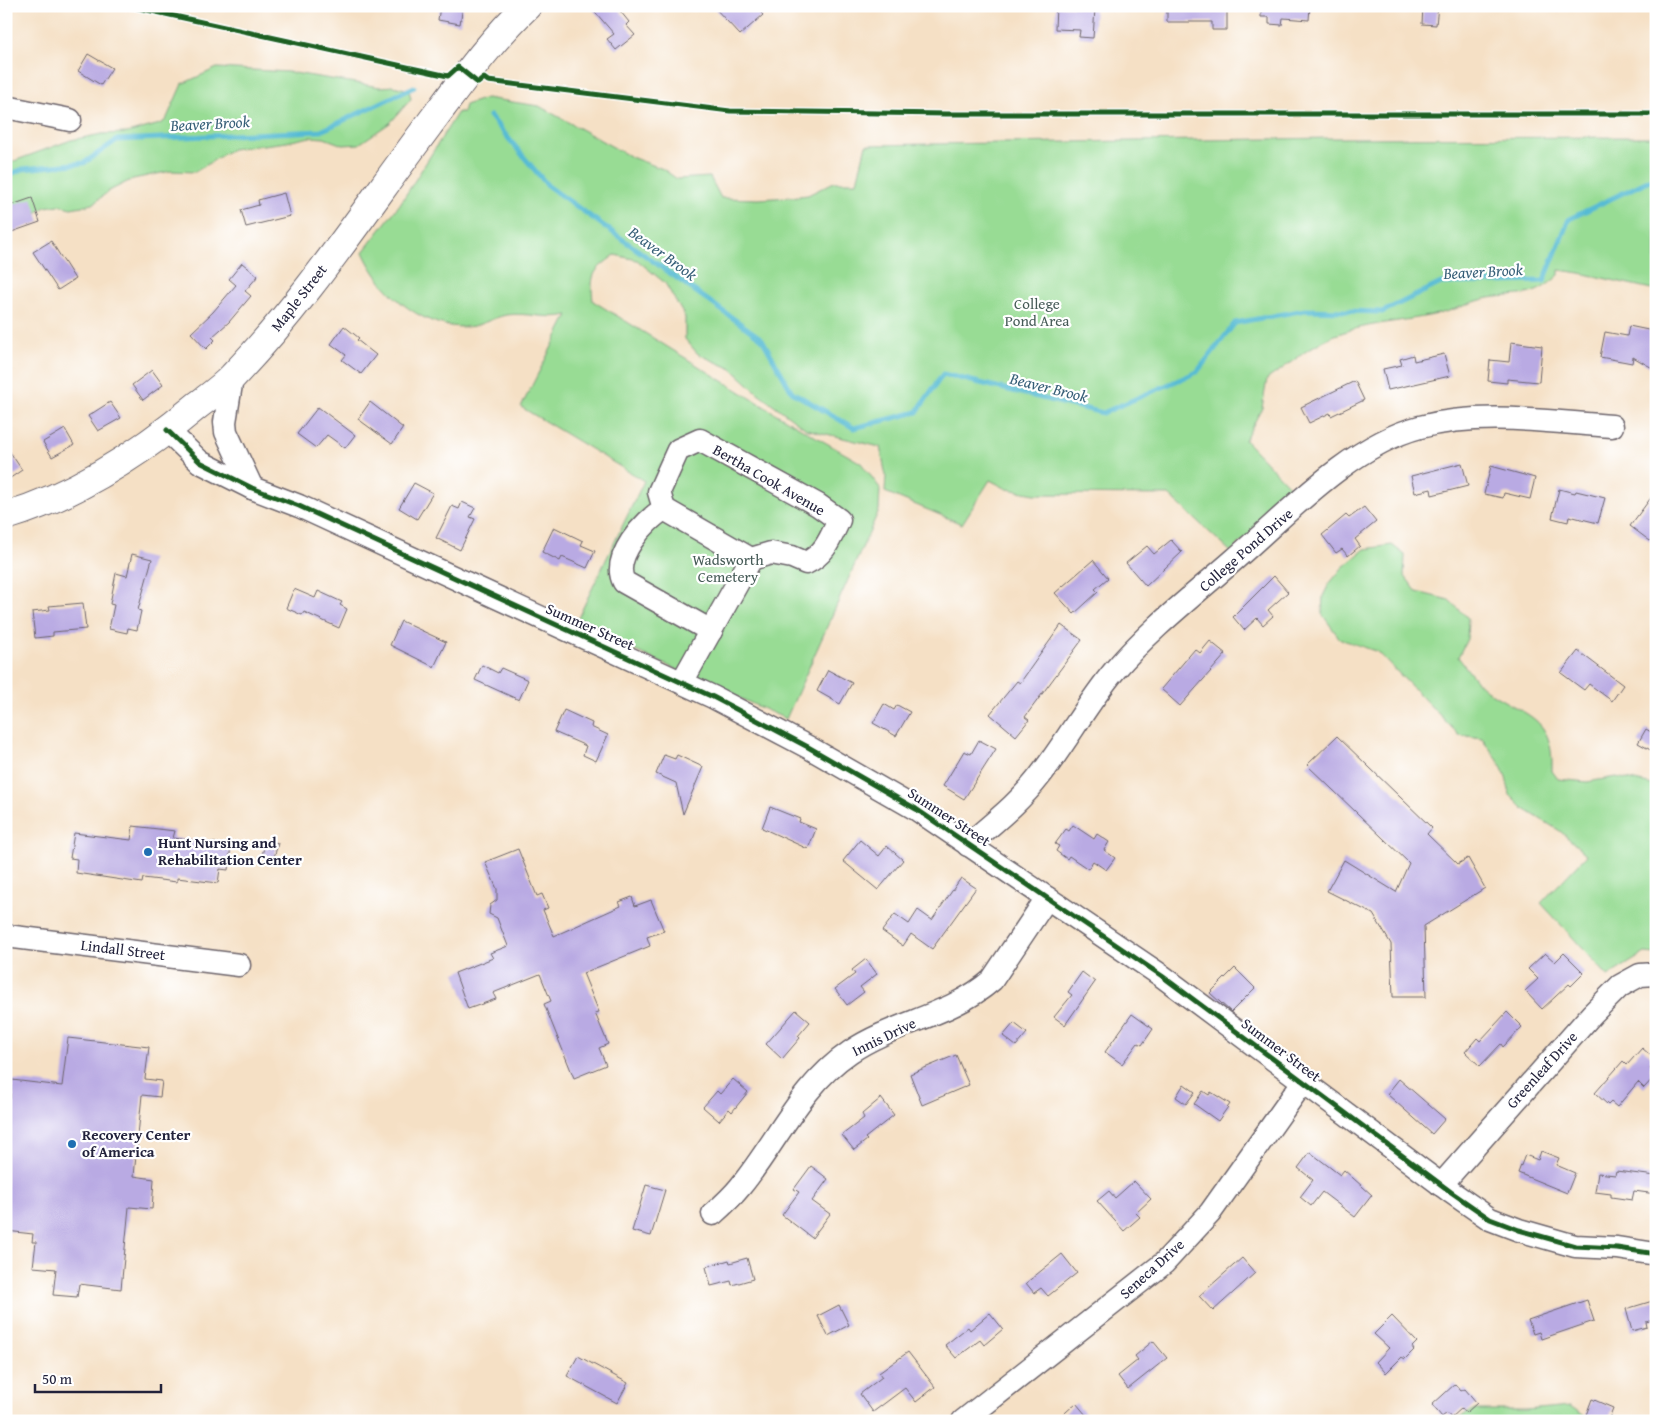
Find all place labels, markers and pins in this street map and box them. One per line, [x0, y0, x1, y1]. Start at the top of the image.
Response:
place label: Hunt Nursing and Rehabilitation Center [158, 832, 302, 870]
marker: Hunt Nursing and Rehabilitation Center [142, 846, 154, 858]
place label: Recovery Center of America [82, 1124, 191, 1162]
marker: Recovery Center of America [66, 1138, 78, 1150]

